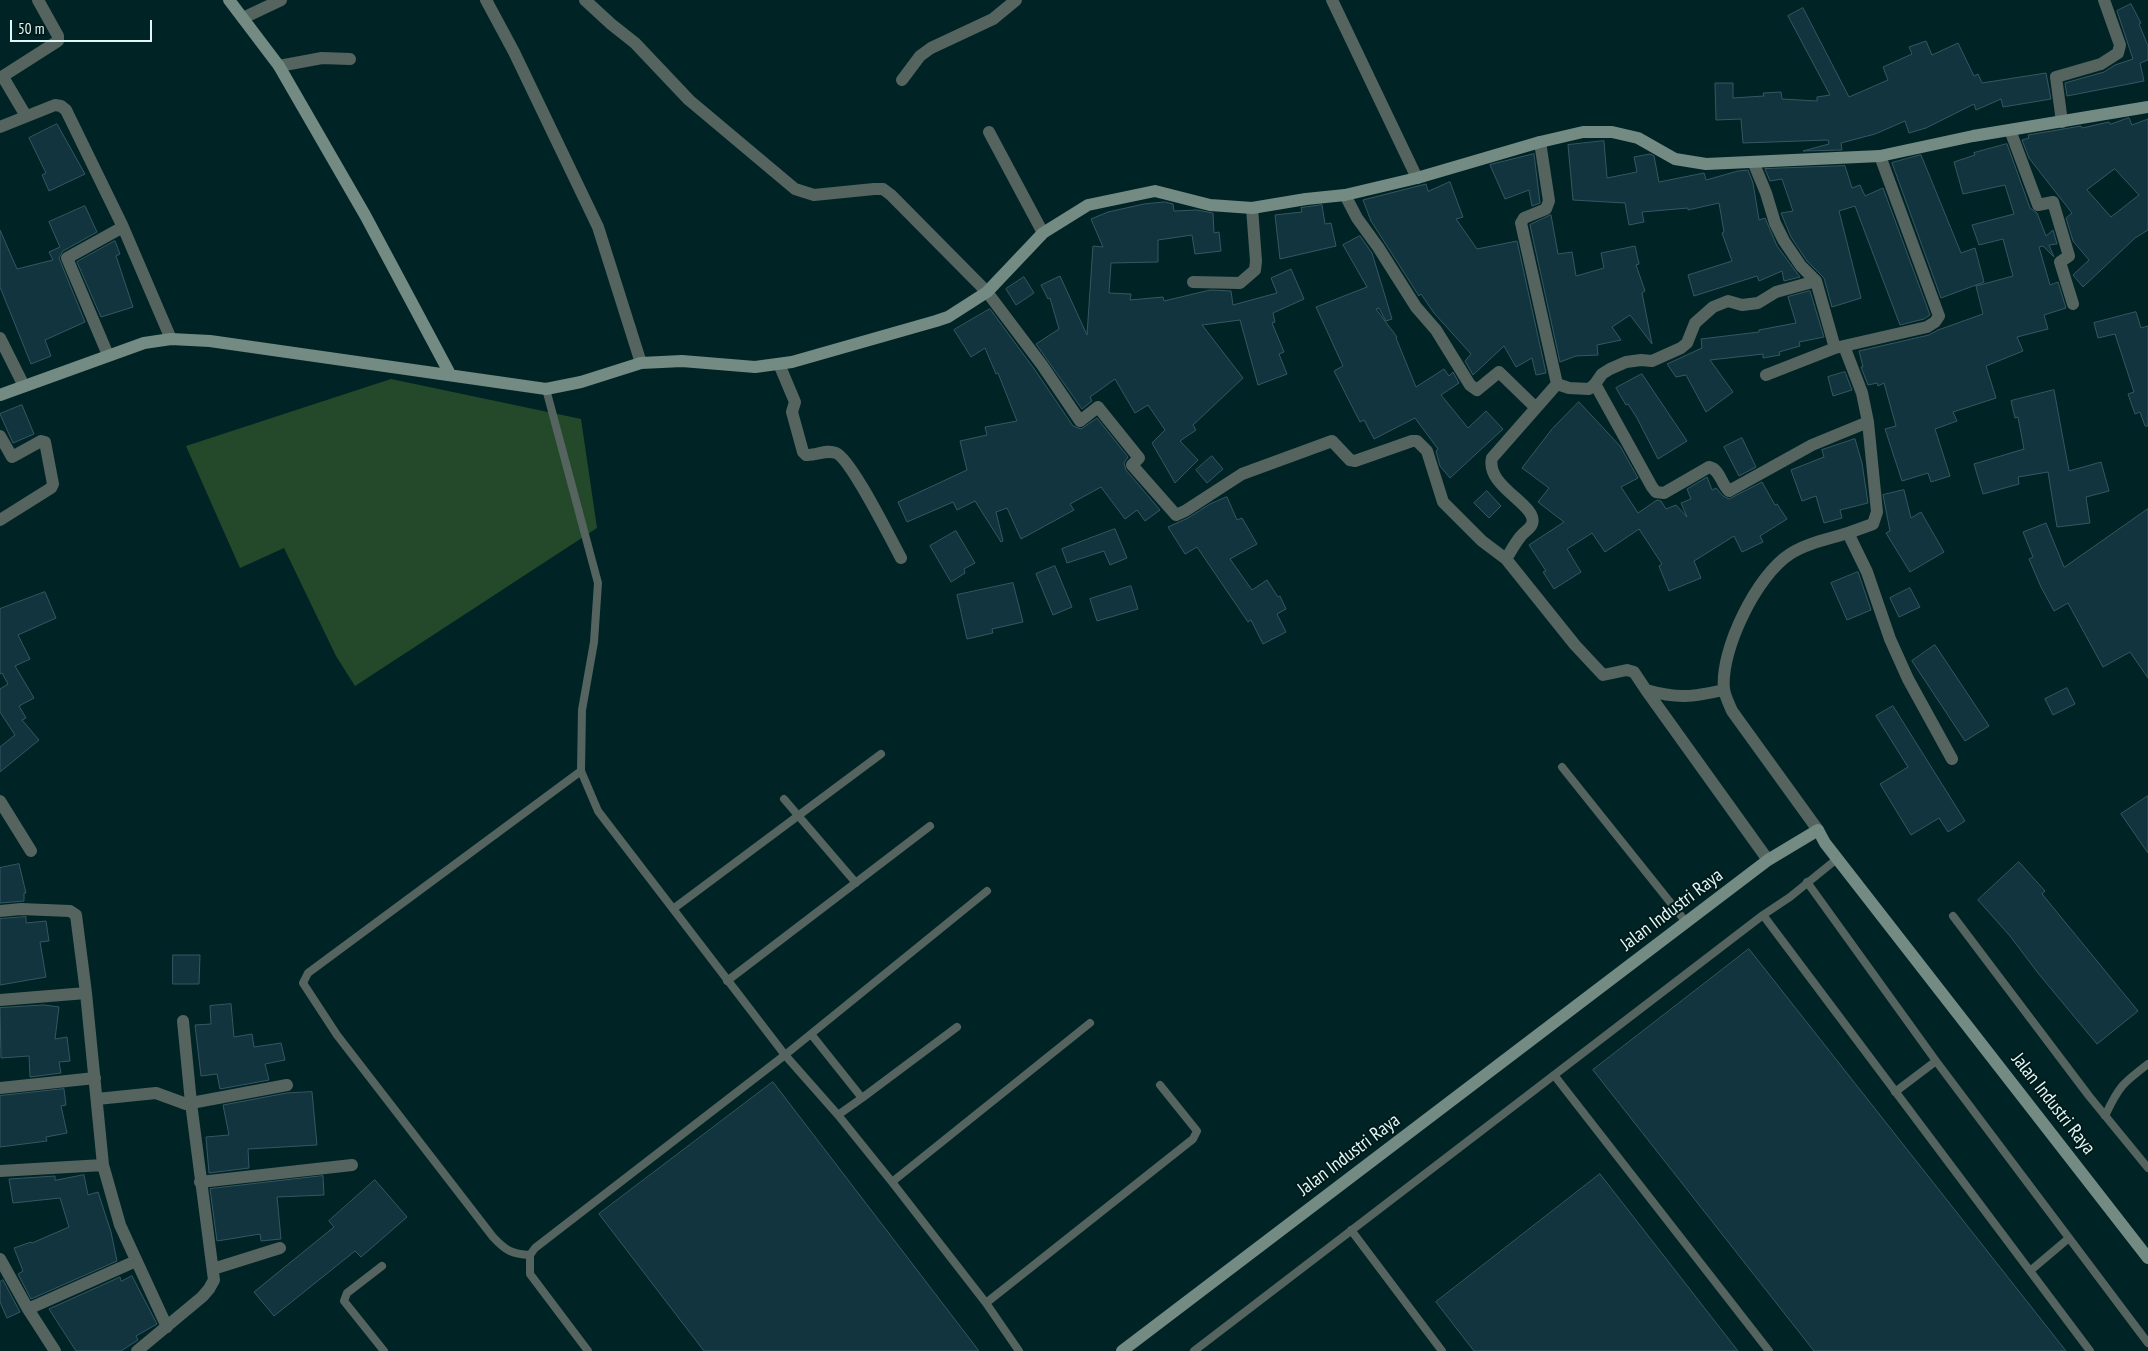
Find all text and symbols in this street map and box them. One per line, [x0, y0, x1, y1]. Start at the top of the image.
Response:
scale bar [12, 10, 155, 42]
text: 50 m [18, 19, 44, 38]
street label: Jalan Industri Raya [1616, 864, 1728, 956]
street label: Jalan Industri Raya [2006, 1049, 2100, 1159]
street label: Jalan Industri Raya [1293, 1109, 1405, 1201]

